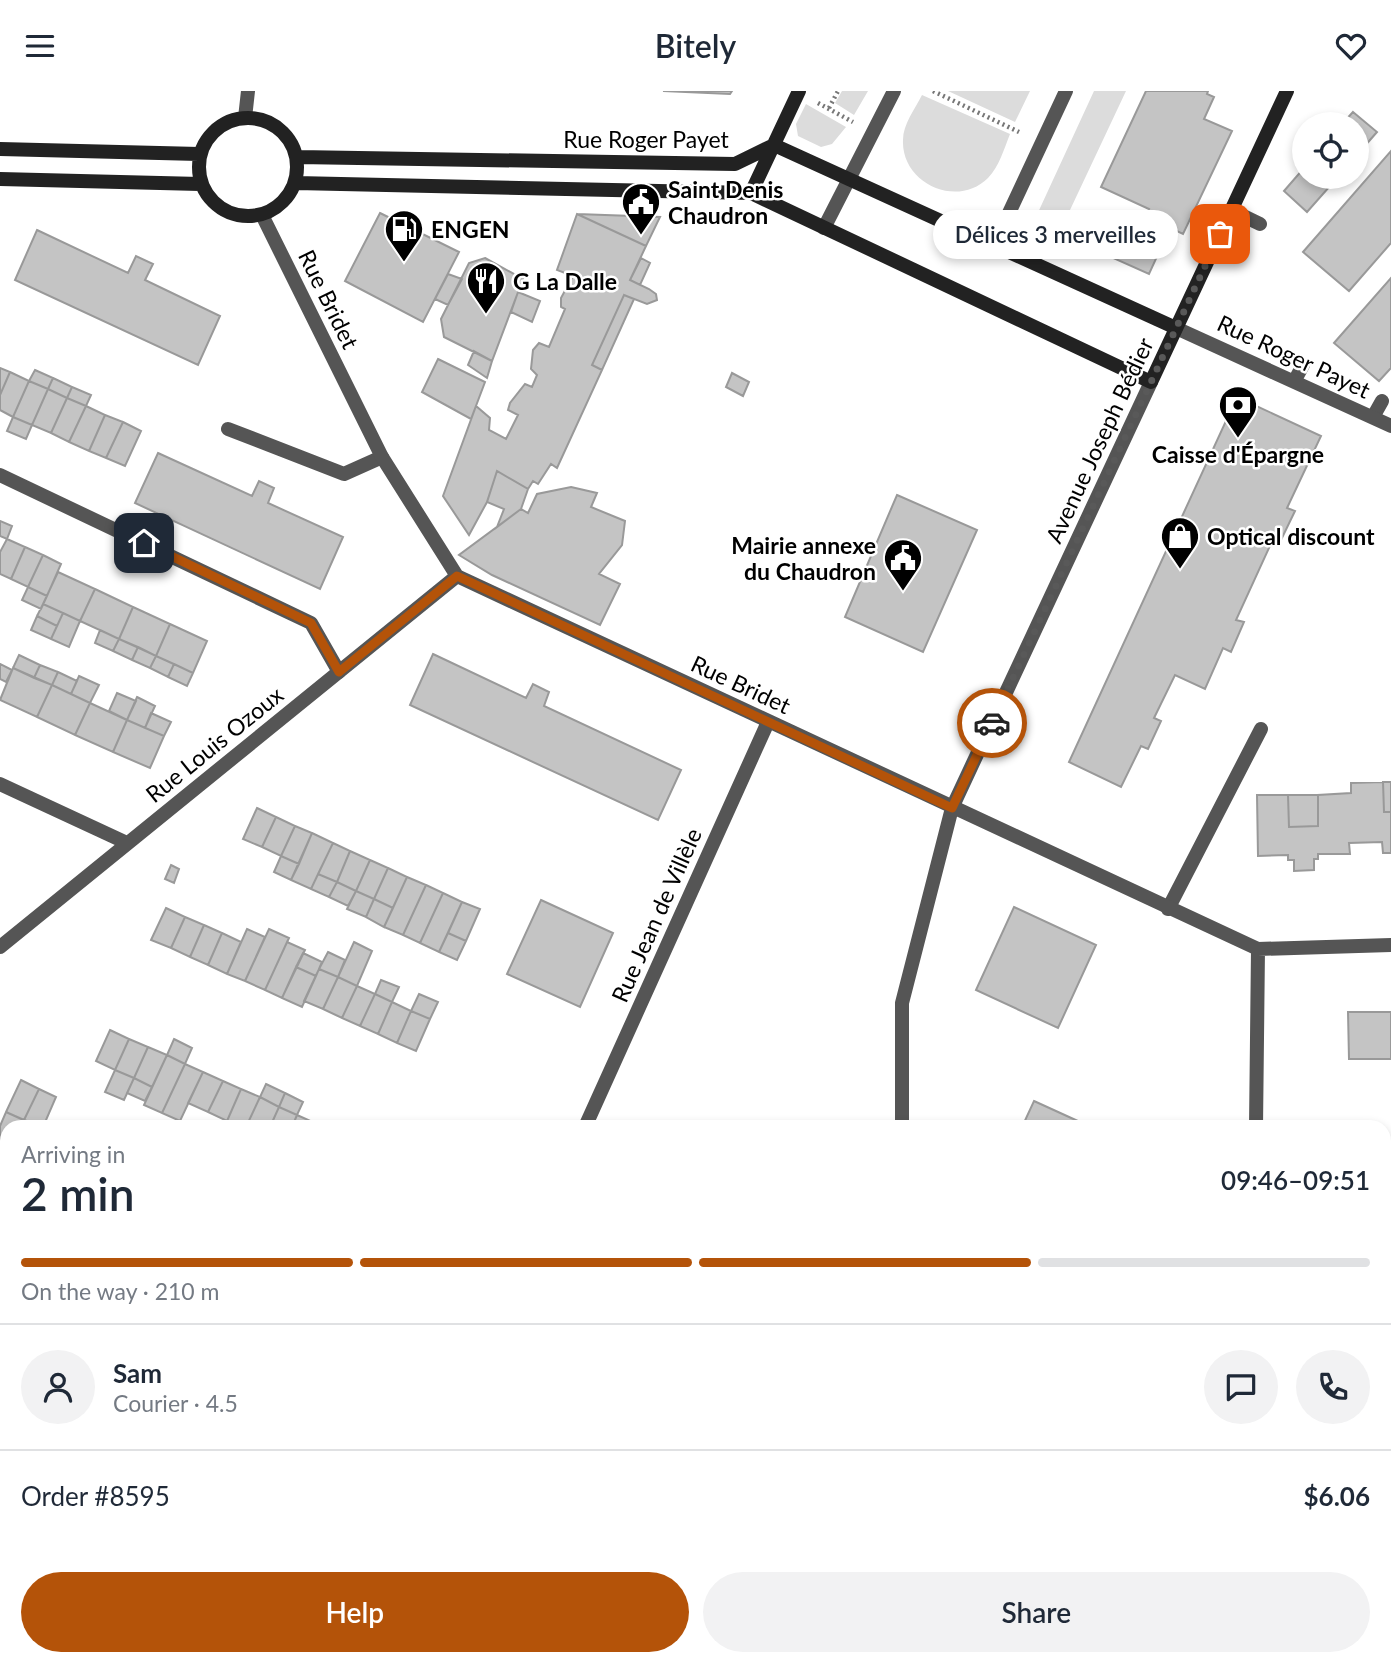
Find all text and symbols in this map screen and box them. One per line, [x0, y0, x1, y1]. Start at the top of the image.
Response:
text: Bitely [655, 26, 736, 65]
icon: menu [21, 27, 59, 65]
icon: heart [1332, 27, 1370, 65]
map controls [1292, 112, 1369, 189]
button: locate [1292, 112, 1369, 189]
street label: Rue Roger Payet [563, 125, 730, 153]
place label: Saint Denis Chaudron [668, 175, 783, 229]
public building icon: Saint Denis Chaudron [620, 181, 662, 236]
pin [1190, 204, 1250, 264]
fuel station icon: ENGEN [383, 208, 425, 263]
callout: Délices 3 merveilles [933, 209, 1178, 259]
place label: ENGEN [431, 215, 510, 243]
icon: bag [1201, 215, 1239, 253]
text: Délices 3 merveilles [955, 220, 1156, 248]
street label: Rue Bridet [293, 245, 365, 354]
restaurant icon: G La Dalle [465, 260, 507, 315]
place label: G La Dalle [513, 267, 617, 295]
street label: Rue Roger Payet [1213, 308, 1376, 404]
street label: Avenue Joseph Bédier [1039, 332, 1159, 547]
bank icon: Caisse d'Épargne [1217, 384, 1259, 439]
place label: Caisse d'Épargne [1152, 440, 1324, 468]
pin [114, 513, 174, 573]
shop icon: Optical discount [1159, 515, 1201, 570]
place label: Optical discount [1207, 522, 1375, 550]
icon: home [125, 524, 163, 562]
place label: Mairie annexe du Chaudron [731, 531, 876, 585]
public building icon: Mairie annexe du Chaudron [882, 537, 924, 592]
street label: Rue Bridet [687, 649, 796, 720]
street label: Rue Louis Ozoux [140, 680, 289, 808]
courier [957, 688, 1027, 758]
icon: car [973, 704, 1011, 742]
street label: Rue Jean de Villèle [605, 824, 707, 1006]
text: Arriving in [21, 1140, 125, 1168]
text: 09:46–09:51 [1221, 1164, 1370, 1196]
text: 2 min [21, 1166, 135, 1221]
text: On the way · 210 m [21, 1277, 220, 1305]
button: person [21, 1350, 95, 1424]
button: chat [1204, 1350, 1278, 1424]
button: phone [1296, 1350, 1370, 1424]
text: Sam [113, 1357, 162, 1389]
text: Courier · 4.5 [113, 1389, 238, 1417]
text: Order #8595 [21, 1480, 170, 1512]
text: $6.06 [1304, 1480, 1370, 1512]
button: Help [21, 1572, 689, 1652]
button: Share [703, 1572, 1370, 1652]

